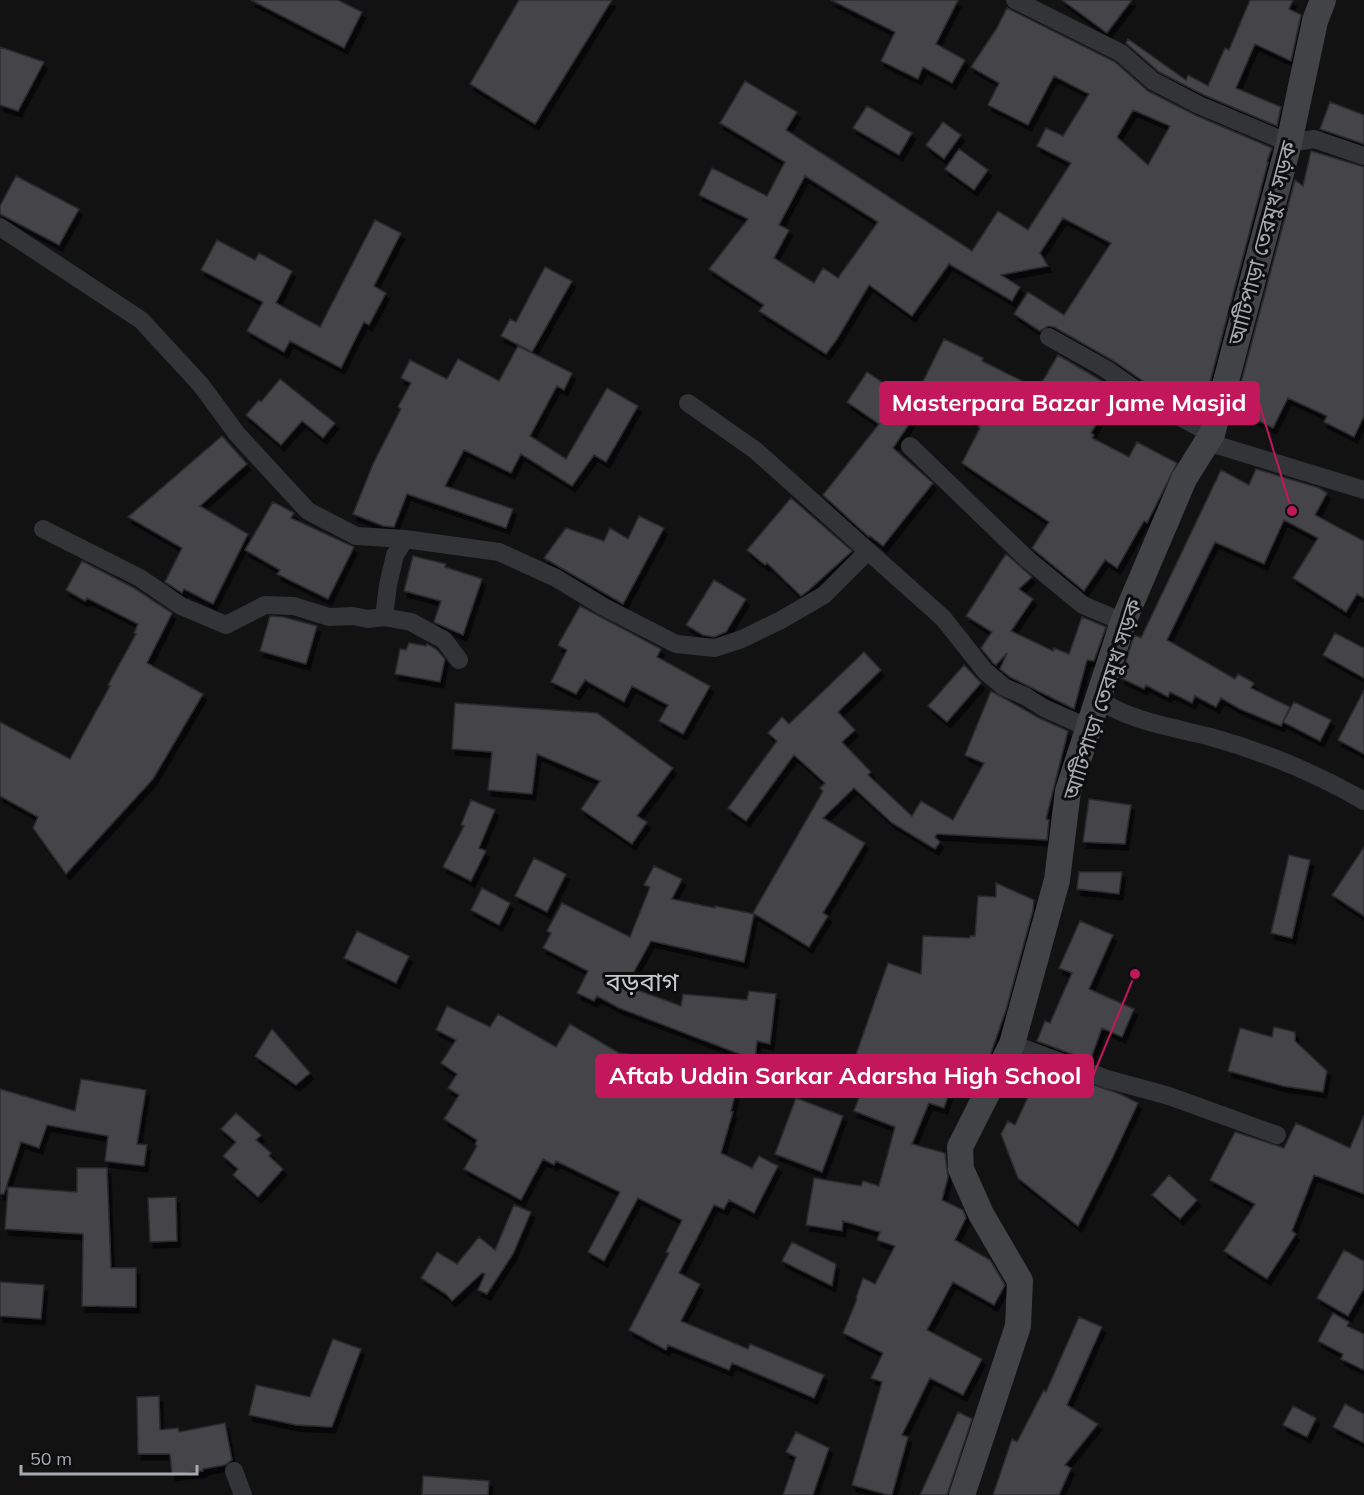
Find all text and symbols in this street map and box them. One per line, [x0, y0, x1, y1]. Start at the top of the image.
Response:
street label: আটিপাড়া তেরমুখ সড়ক [1221, 138, 1303, 349]
callout: Masterpara Bazar Jame Masjid [880, 382, 1259, 424]
text: Masterpara Bazar Jame Masjid [892, 387, 1246, 417]
street label: আটিপাড়া তেরমুখ সড়ক [1056, 595, 1148, 804]
district label: বড়বাগ [604, 965, 680, 998]
callout: Aftab Uddin Sarkar Adarsha High School [596, 1055, 1093, 1097]
text: Aftab Uddin Sarkar Adarsha High School [609, 1060, 1081, 1090]
scale bar [21, 1438, 196, 1476]
text: 50 m [30, 1447, 72, 1470]

